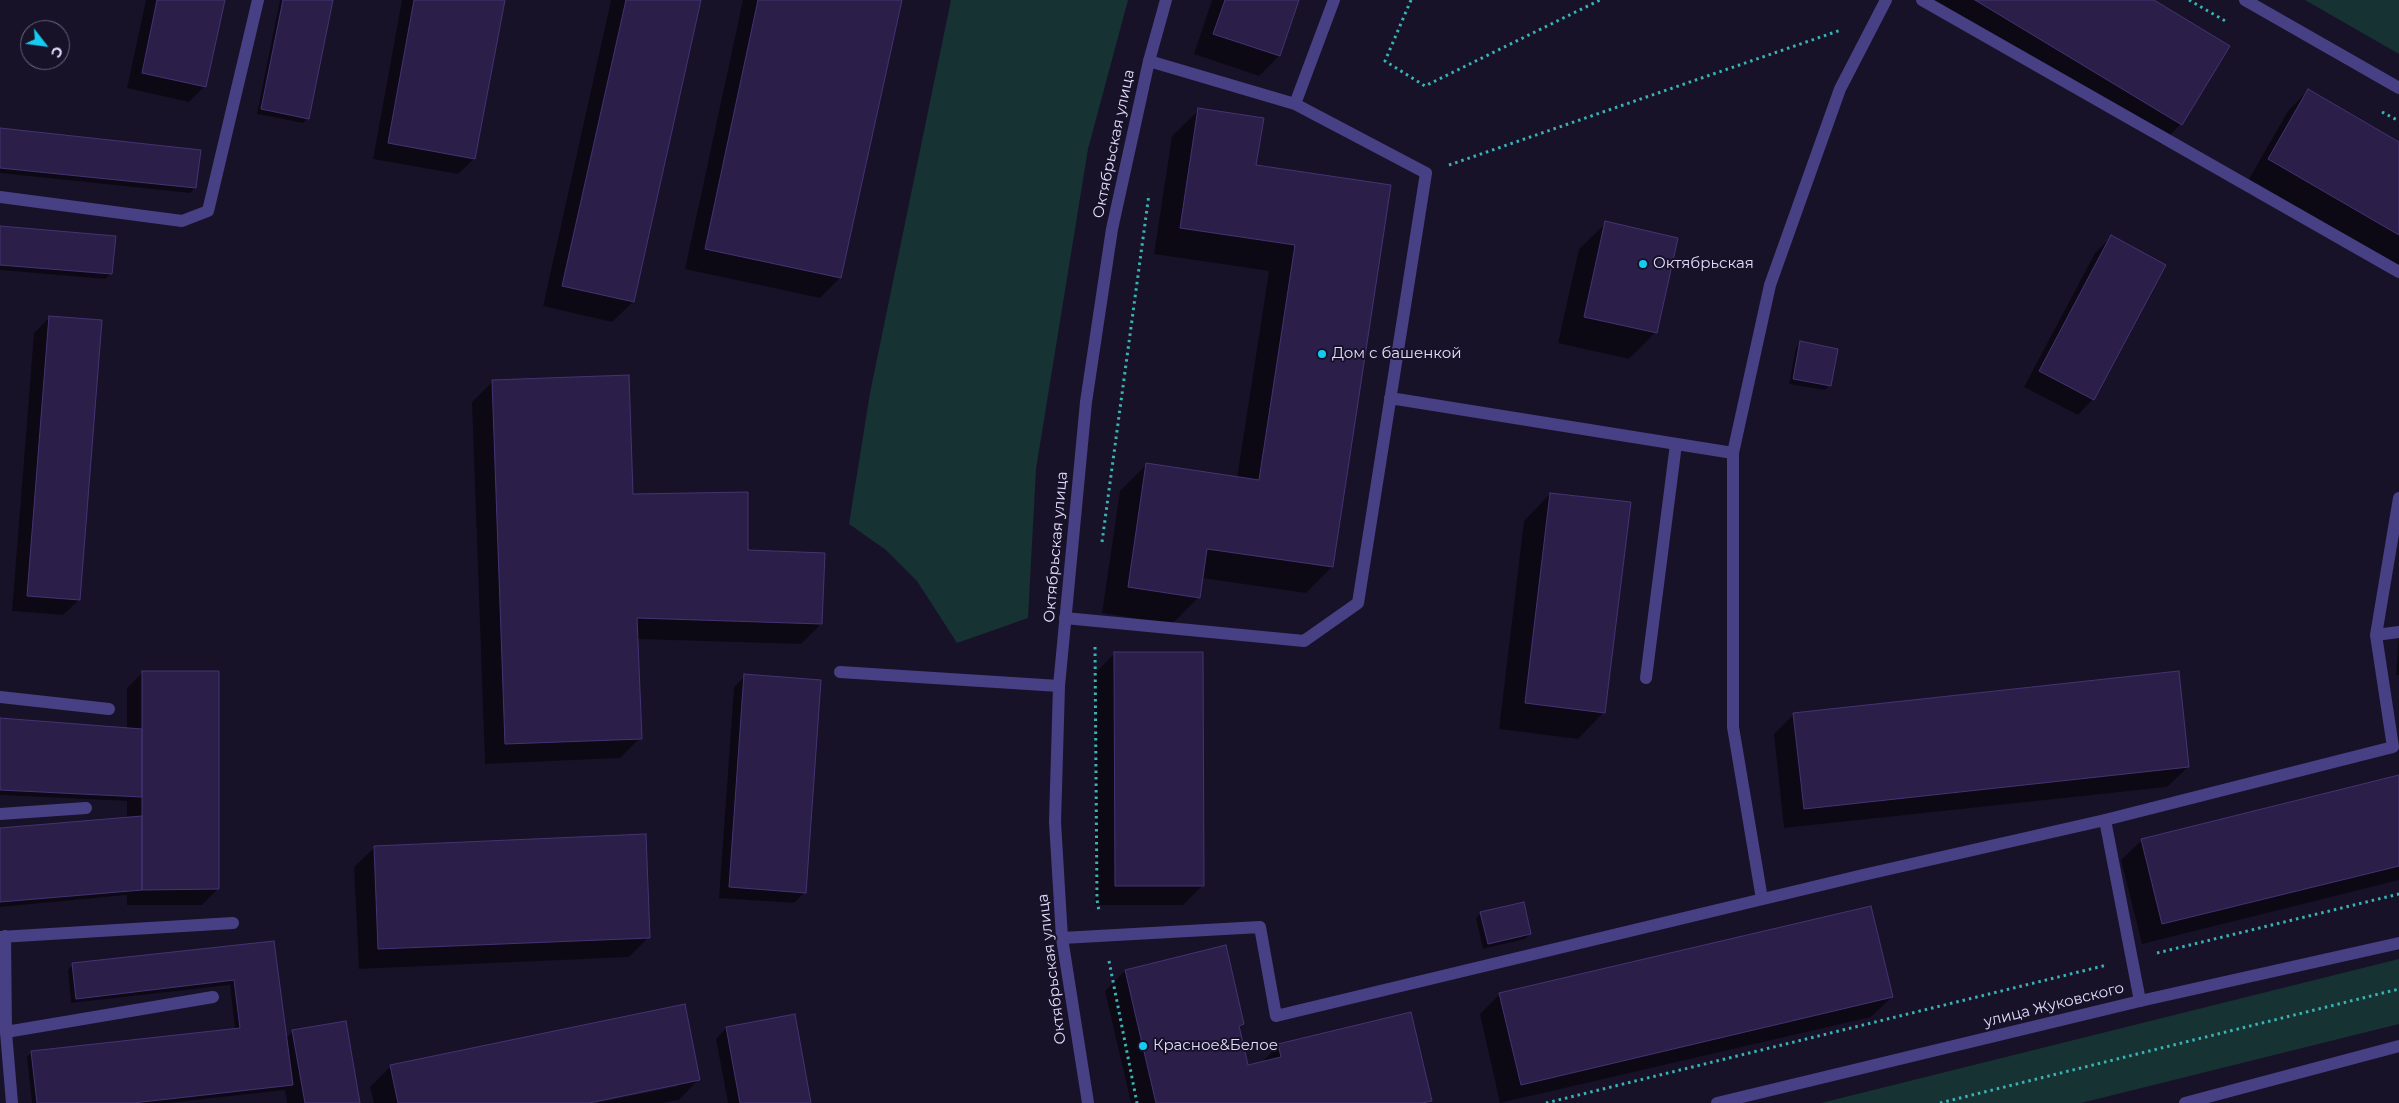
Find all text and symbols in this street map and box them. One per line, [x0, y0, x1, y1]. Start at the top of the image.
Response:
north arrow [20, 20, 70, 70]
text: С [47, 43, 67, 61]
street label: Октябрьская улица [1089, 68, 1139, 220]
place label: Октябрьская [1653, 255, 1754, 273]
marker: Октябрьская [1637, 258, 1649, 270]
place label: Дом с башенкой [1332, 345, 1462, 363]
marker: Дом с башенкой [1316, 348, 1328, 360]
street label: Октябрьская улица [1040, 471, 1072, 623]
street label: Октябрьская улица [1034, 893, 1070, 1045]
street label: улица Жуковского [1982, 979, 2126, 1031]
place label: Красное&Белое [1153, 1037, 1278, 1055]
marker: Красное&Белое [1137, 1040, 1149, 1052]

